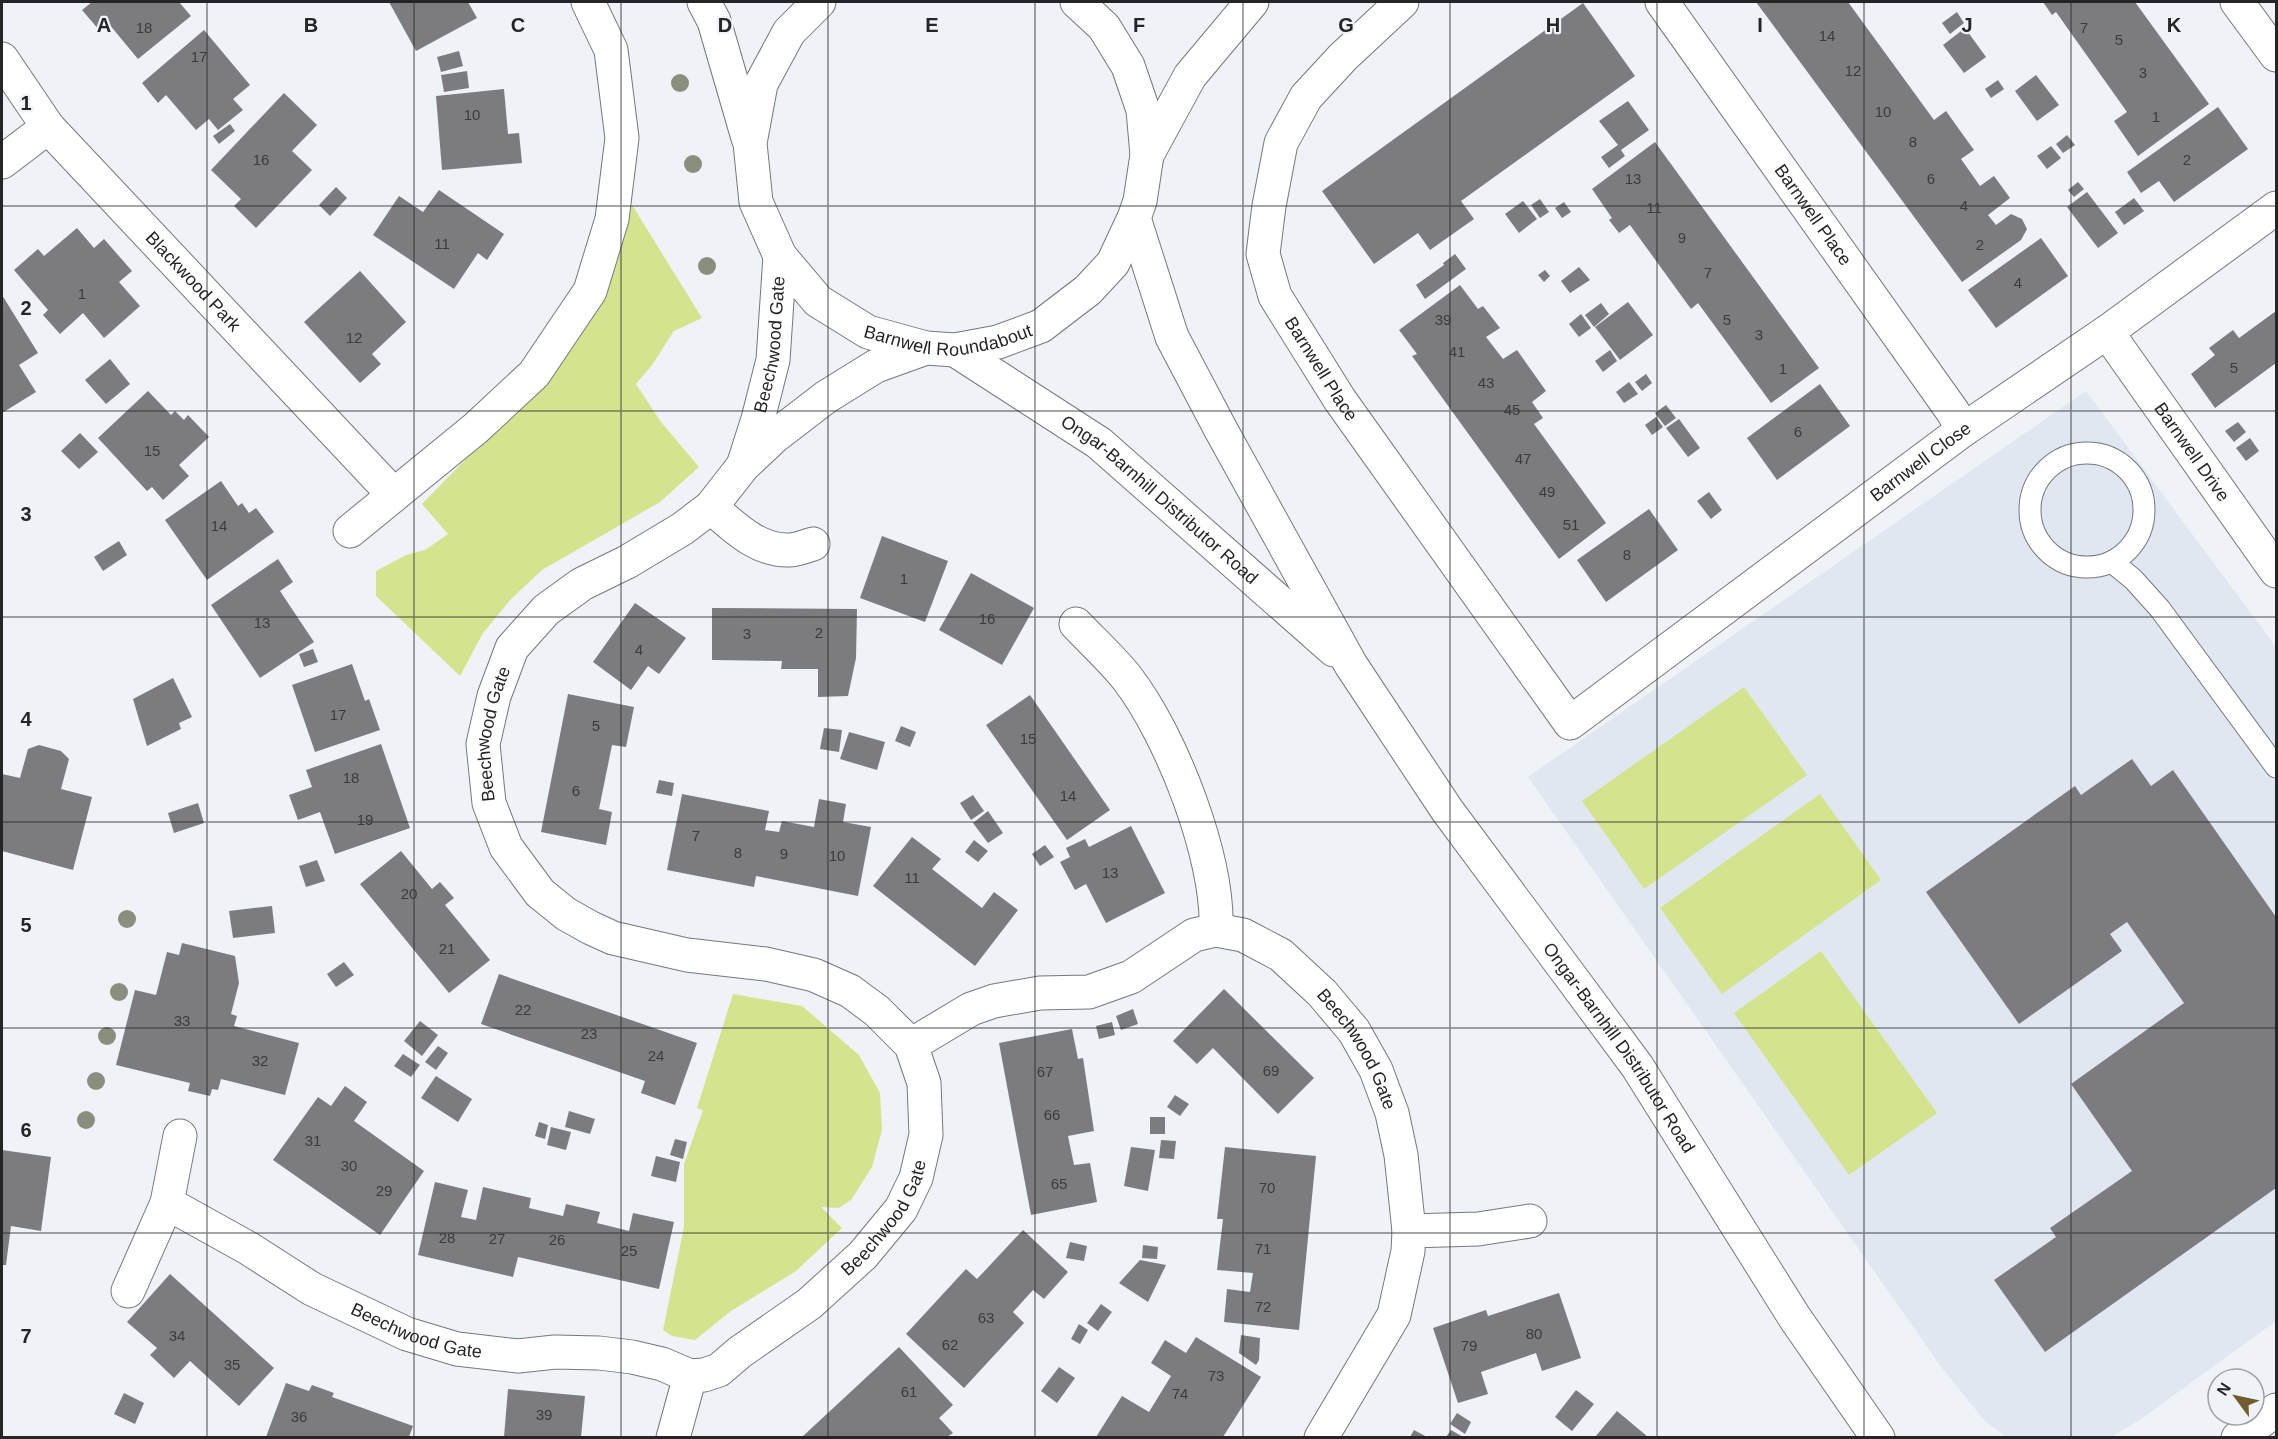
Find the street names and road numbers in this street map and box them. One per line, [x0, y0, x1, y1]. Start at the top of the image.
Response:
street label: Barnwell Place [1770, 160, 1856, 269]
street label: Blackwood Park [142, 227, 245, 336]
street label: Beechwood Gate [750, 275, 789, 415]
street label: Barnwell Place [1281, 313, 1362, 425]
street label: Barnwell Roundabout [862, 315, 1034, 337]
street label: Barnwell Drive [2150, 399, 2234, 505]
street label: Ongar-Barnhill Distributor Road [1057, 411, 1262, 588]
street label: Barnwell Close [1866, 418, 1974, 506]
street label: Beechwood Gate [472, 664, 514, 803]
street label: Ongar-Barnhill Distributor Road [1539, 939, 1699, 1156]
street label: Beechwood Gate [1313, 985, 1400, 1112]
street label: Beechwood Gate [837, 1158, 930, 1280]
street label: Beechwood Gate [348, 1299, 483, 1362]

